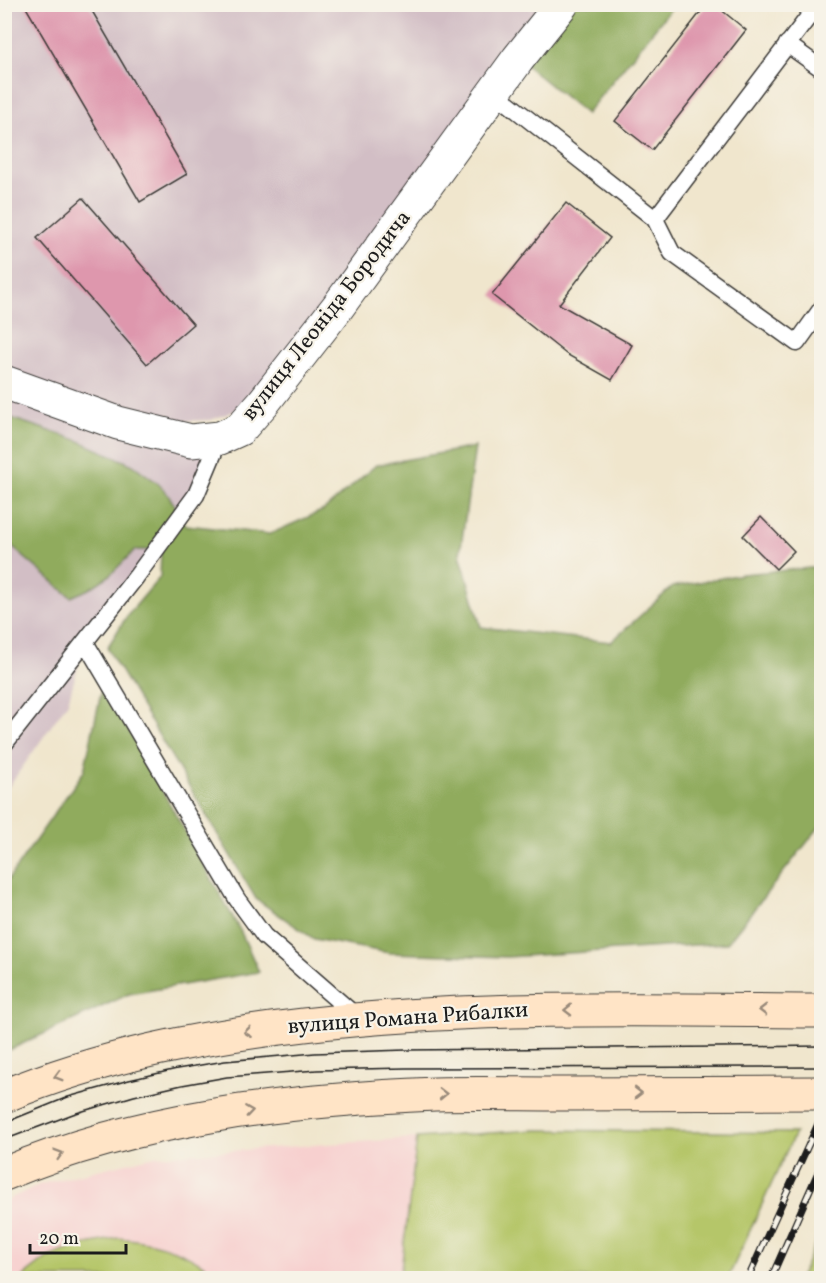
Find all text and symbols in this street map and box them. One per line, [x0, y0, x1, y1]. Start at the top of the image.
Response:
street label: вулиця Леоніда Бородича [235, 204, 419, 428]
street label: вулиця Романа Рибалки [287, 995, 529, 1043]
one-way arrow [564, 1003, 573, 1016]
one-way arrow [759, 1004, 768, 1017]
one-way arrow [243, 1026, 253, 1038]
one-way arrow [53, 1068, 63, 1081]
one-way arrow [634, 1087, 643, 1100]
one-way arrow [439, 1088, 448, 1101]
one-way arrow [244, 1105, 254, 1117]
one-way arrow [53, 1149, 64, 1161]
scale bar [30, 1217, 126, 1255]
text: 20 m [39, 1227, 79, 1252]

